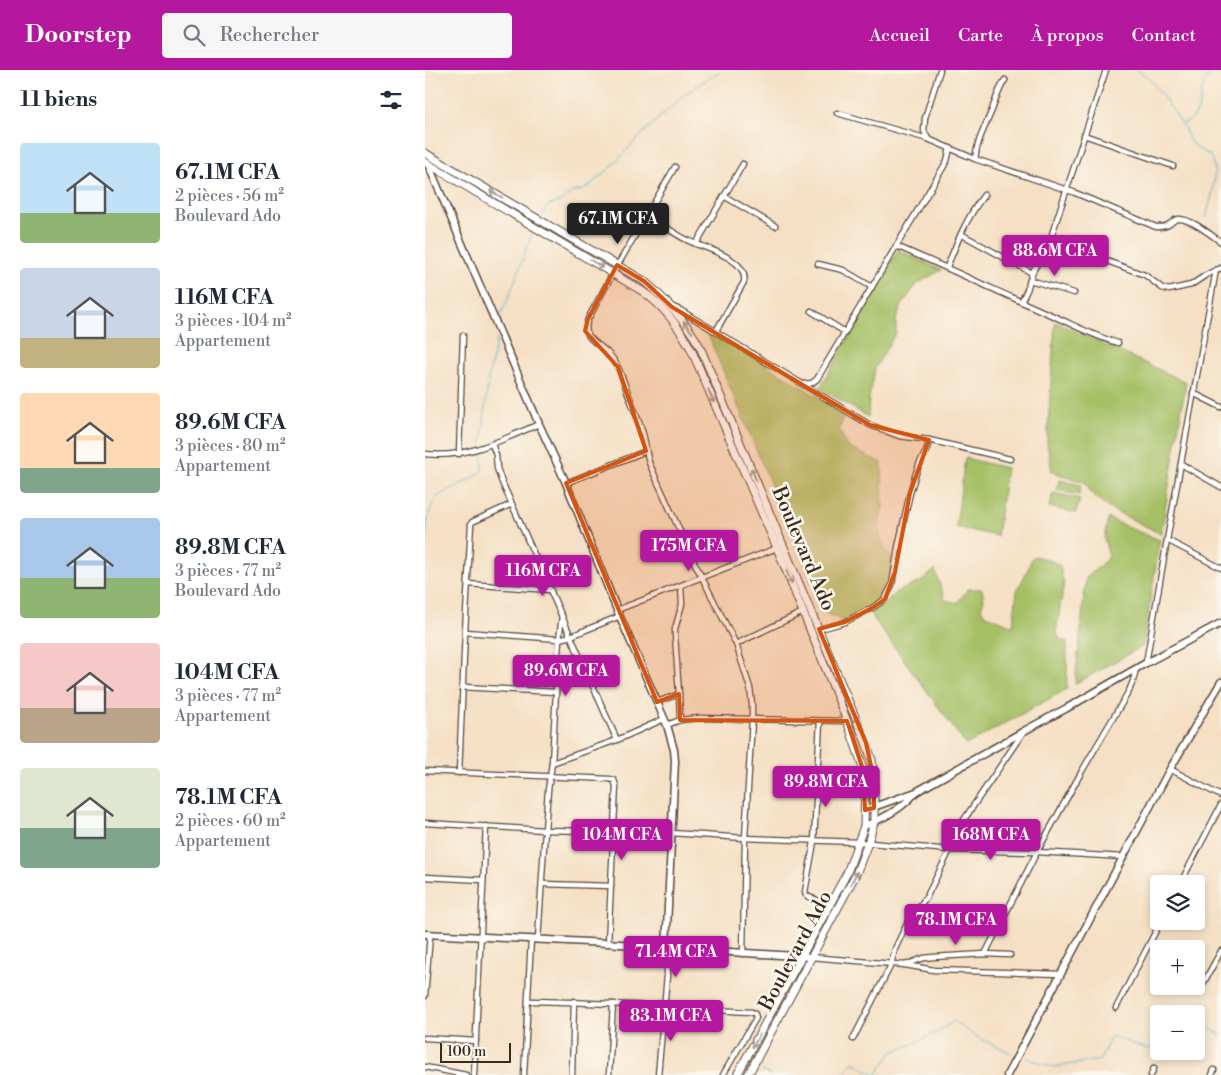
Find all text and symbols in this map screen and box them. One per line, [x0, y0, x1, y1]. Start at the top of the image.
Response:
search box [162, 13, 512, 58]
text: Doorstep [25, 20, 132, 50]
icon: search [180, 21, 208, 49]
text: Rechercher [220, 23, 319, 47]
text: Accueil [869, 24, 930, 47]
text: Carte [958, 24, 1003, 47]
text: À propos [1031, 24, 1104, 47]
text: Contact [1132, 24, 1196, 47]
icon: filters [377, 86, 405, 114]
text: 11 biens [20, 87, 97, 113]
text: 67.1M CFA [175, 160, 280, 186]
icon: home [60, 163, 120, 223]
text: 2 pièces · 56 m² [175, 186, 284, 206]
one-way arrow [488, 189, 503, 199]
pin: 67.1M CFA [561, 202, 675, 245]
text: Boulevard Ado [175, 206, 281, 226]
text: 67.1M CFA [578, 209, 658, 229]
pin: 88.6M CFA [998, 234, 1112, 277]
text: 88.6M CFA [1013, 241, 1097, 261]
one-way arrow [589, 259, 603, 269]
text: 116M CFA [175, 285, 274, 311]
icon: home [60, 288, 120, 348]
text: 3 pièces · 104 m² [175, 311, 292, 331]
one-way arrow [683, 320, 693, 334]
text: Appartement [175, 331, 271, 351]
one-way arrow [706, 388, 716, 403]
text: 89.6M CFA [175, 410, 286, 436]
icon: home [60, 413, 120, 473]
text: 3 pièces · 80 m² [175, 436, 285, 456]
text: Appartement [175, 456, 271, 476]
one-way arrow [749, 468, 759, 483]
street label: Boulevard Ado [765, 482, 840, 615]
pin: 175M CFA [637, 530, 741, 572]
text: 89.8M CFA [175, 535, 286, 561]
text: 175M CFA [651, 536, 727, 556]
icon: home [60, 538, 120, 598]
pin: 116M CFA [491, 554, 595, 597]
text: 3 pièces · 77 m² [175, 561, 281, 581]
text: 116M CFA [505, 561, 581, 581]
one-way arrow [784, 569, 794, 584]
text: Boulevard Ado [175, 581, 281, 601]
pin: 89.6M CFA [509, 654, 623, 697]
text: 104M CFA [175, 660, 279, 686]
text: 89.6M CFA [524, 661, 608, 681]
icon: home [60, 663, 120, 723]
text: 3 pièces · 77 m² [175, 686, 281, 706]
text: Appartement [175, 706, 271, 726]
one-way arrow [853, 715, 863, 730]
pin: 89.8M CFA [769, 766, 883, 808]
text: 89.8M CFA [784, 772, 868, 792]
text: 78.1M CFA [175, 785, 282, 811]
icon: home [60, 788, 120, 848]
text: 2 pièces · 60 m² [175, 811, 286, 831]
pin: 104M CFA [570, 818, 674, 861]
pin: 168M CFA [939, 818, 1043, 861]
text: 104M CFA [582, 825, 662, 845]
text: 168M CFA [952, 825, 1030, 845]
text: Appartement [175, 831, 271, 851]
one-way arrow [850, 871, 859, 886]
map controls [1150, 875, 1205, 1060]
button: layers [1150, 875, 1205, 930]
street label: Boulevard Ado [753, 887, 838, 1016]
pin: 78.1M CFA [899, 904, 1013, 946]
text: 78.1M CFA [915, 910, 997, 930]
pin: 71.4M CFA [619, 936, 733, 978]
button: + [1150, 940, 1205, 995]
text: 71.4M CFA [635, 942, 717, 962]
pin: 83.1M CFA [614, 1000, 728, 1042]
button: − [1150, 1005, 1205, 1060]
text: 83.1M CFA [630, 1006, 712, 1026]
one-way arrow [750, 1033, 760, 1047]
scale bar [440, 1040, 511, 1063]
text: 100 m [447, 1043, 486, 1061]

